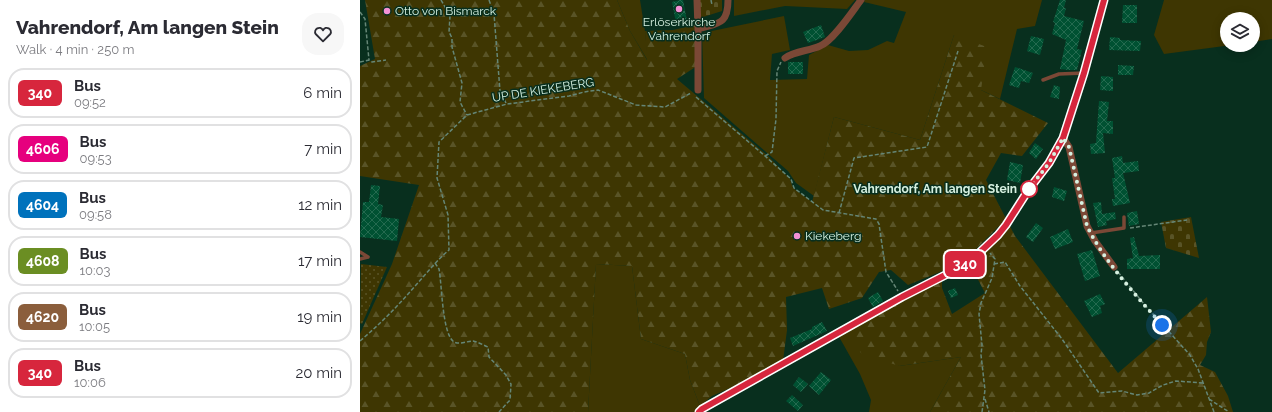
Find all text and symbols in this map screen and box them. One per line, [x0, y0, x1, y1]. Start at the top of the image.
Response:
place label: Otto von Bismarck [395, 4, 497, 18]
marker: Erlöserkirche Vahrendorf [674, 4, 684, 14]
marker: Otto von Bismarck [382, 6, 392, 16]
map controls [1220, 12, 1260, 52]
button: layers [1220, 12, 1260, 52]
button: heart [302, 13, 344, 55]
place label: Erlöserkirche Vahrendorf [643, 15, 715, 43]
text: Vahrendorf, Am langen Stein [16, 16, 279, 38]
text: Walk · 4 min · 250 m [16, 42, 134, 57]
street label: UP DE KIEKEBERG [491, 75, 595, 105]
text: Bus [74, 77, 101, 95]
text: 6 min [303, 84, 342, 102]
text: 340 [28, 85, 52, 101]
text: 09:52 [74, 95, 106, 110]
text: Bus [80, 133, 106, 151]
text: 7 min [304, 140, 342, 158]
text: 4606 [26, 141, 60, 157]
text: 09:53 [80, 151, 112, 166]
marker: Vahrendorf, Am langen Stein [1020, 180, 1038, 198]
place label: Vahrendorf, Am langen Stein [853, 182, 1017, 196]
text: Bus [79, 189, 106, 207]
text: 12 min [298, 196, 342, 214]
text: 4604 [26, 197, 59, 213]
text: 09:58 [79, 207, 112, 222]
place label: Kiekeberg [805, 229, 861, 243]
marker: Kiekeberg [792, 231, 802, 241]
text: Bus [80, 245, 106, 263]
line badge: 340 [942, 251, 988, 277]
text: 17 min [298, 252, 342, 270]
text: 4608 [26, 253, 60, 269]
text: 340 [953, 256, 977, 272]
text: 10:03 [80, 263, 110, 278]
text: Bus [79, 301, 106, 319]
text: 19 min [297, 308, 342, 326]
text: 4620 [26, 309, 59, 325]
your location [1152, 315, 1172, 335]
text: 10:05 [79, 319, 110, 334]
text: Bus [74, 357, 101, 375]
text: 20 min [295, 364, 342, 382]
text: 340 [28, 365, 52, 381]
text: 10:06 [74, 375, 106, 390]

